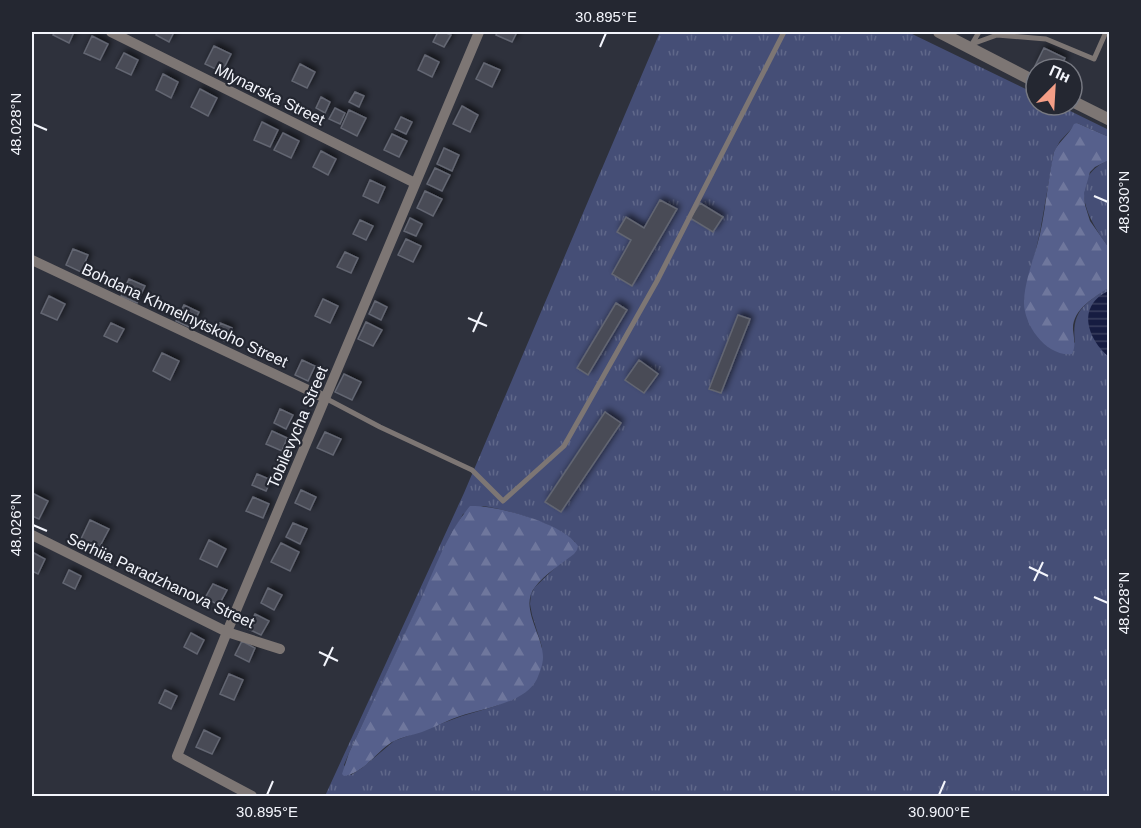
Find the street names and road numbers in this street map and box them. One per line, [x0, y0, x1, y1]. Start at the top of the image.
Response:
street label: Mlynarska Street [212, 60, 328, 129]
street label: Bohdana Khmelnytskoho Street [79, 260, 291, 371]
street label: Tobilevycha Street [264, 363, 331, 491]
street label: Serhiia Paradzhanova Street [64, 530, 258, 632]

